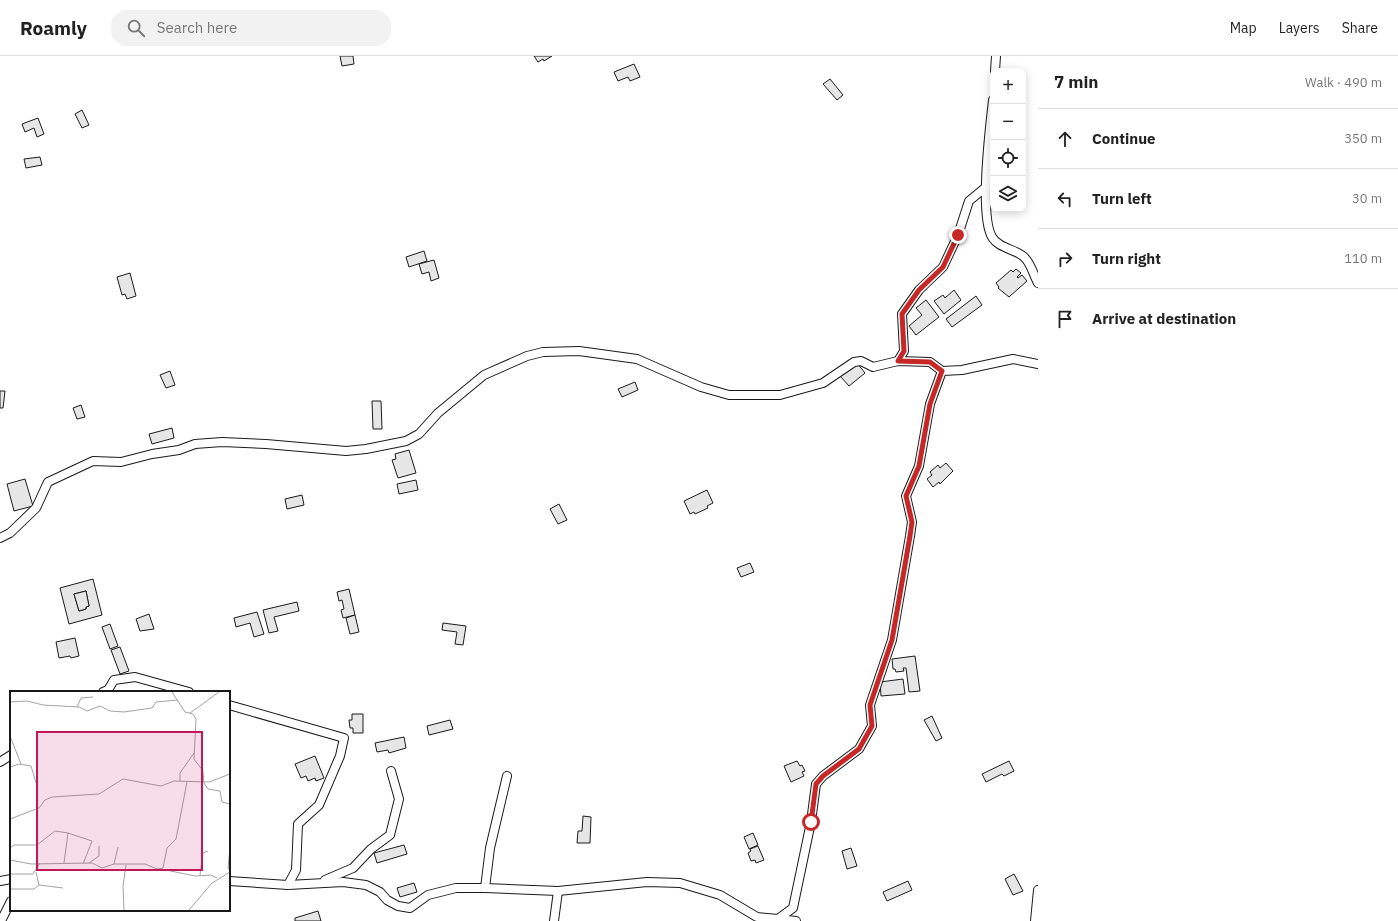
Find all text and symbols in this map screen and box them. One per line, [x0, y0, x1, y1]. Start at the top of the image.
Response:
search box [111, 10, 391, 46]
text: Roamly [20, 16, 87, 40]
icon: search [125, 17, 147, 39]
text: Search here [157, 18, 237, 37]
text: Map [1230, 19, 1257, 37]
text: Layers [1279, 19, 1320, 37]
text: Share [1342, 19, 1378, 37]
map controls [990, 68, 1026, 212]
button: + [990, 68, 1026, 104]
text: 7 min [1054, 71, 1098, 93]
text: Walk · 490 m [1305, 74, 1382, 91]
button: − [990, 104, 1026, 140]
icon: ahead [1054, 128, 1076, 150]
text: Continue [1092, 129, 1156, 148]
text: 350 m [1344, 130, 1382, 147]
button: locate [990, 140, 1026, 176]
button: layers [990, 176, 1026, 212]
icon: left [1054, 188, 1076, 210]
text: Turn left [1092, 189, 1152, 208]
text: 30 m [1352, 190, 1382, 207]
route end [949, 226, 967, 244]
icon: right [1054, 248, 1076, 270]
text: Turn right [1092, 249, 1161, 268]
text: 110 m [1344, 250, 1382, 267]
icon: arrive [1054, 308, 1076, 330]
text: Arrive at destination [1092, 309, 1236, 328]
inset map [10, 691, 230, 911]
route start [802, 813, 820, 831]

